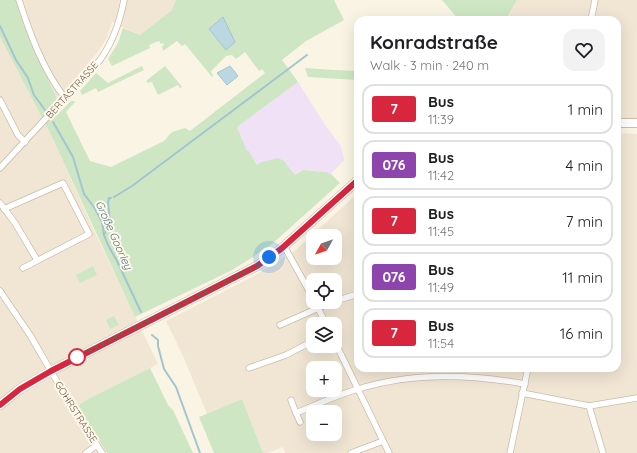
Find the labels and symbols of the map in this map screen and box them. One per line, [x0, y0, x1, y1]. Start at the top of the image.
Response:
street label: BERTASTRASSE [43, 58, 101, 121]
water label: Große Goorley [93, 198, 136, 272]
north arrow [306, 229, 342, 265]
your location [259, 247, 279, 267]
unlabelled marker [68, 348, 86, 366]
street label: GOHRSTRASSE [52, 379, 100, 446]

